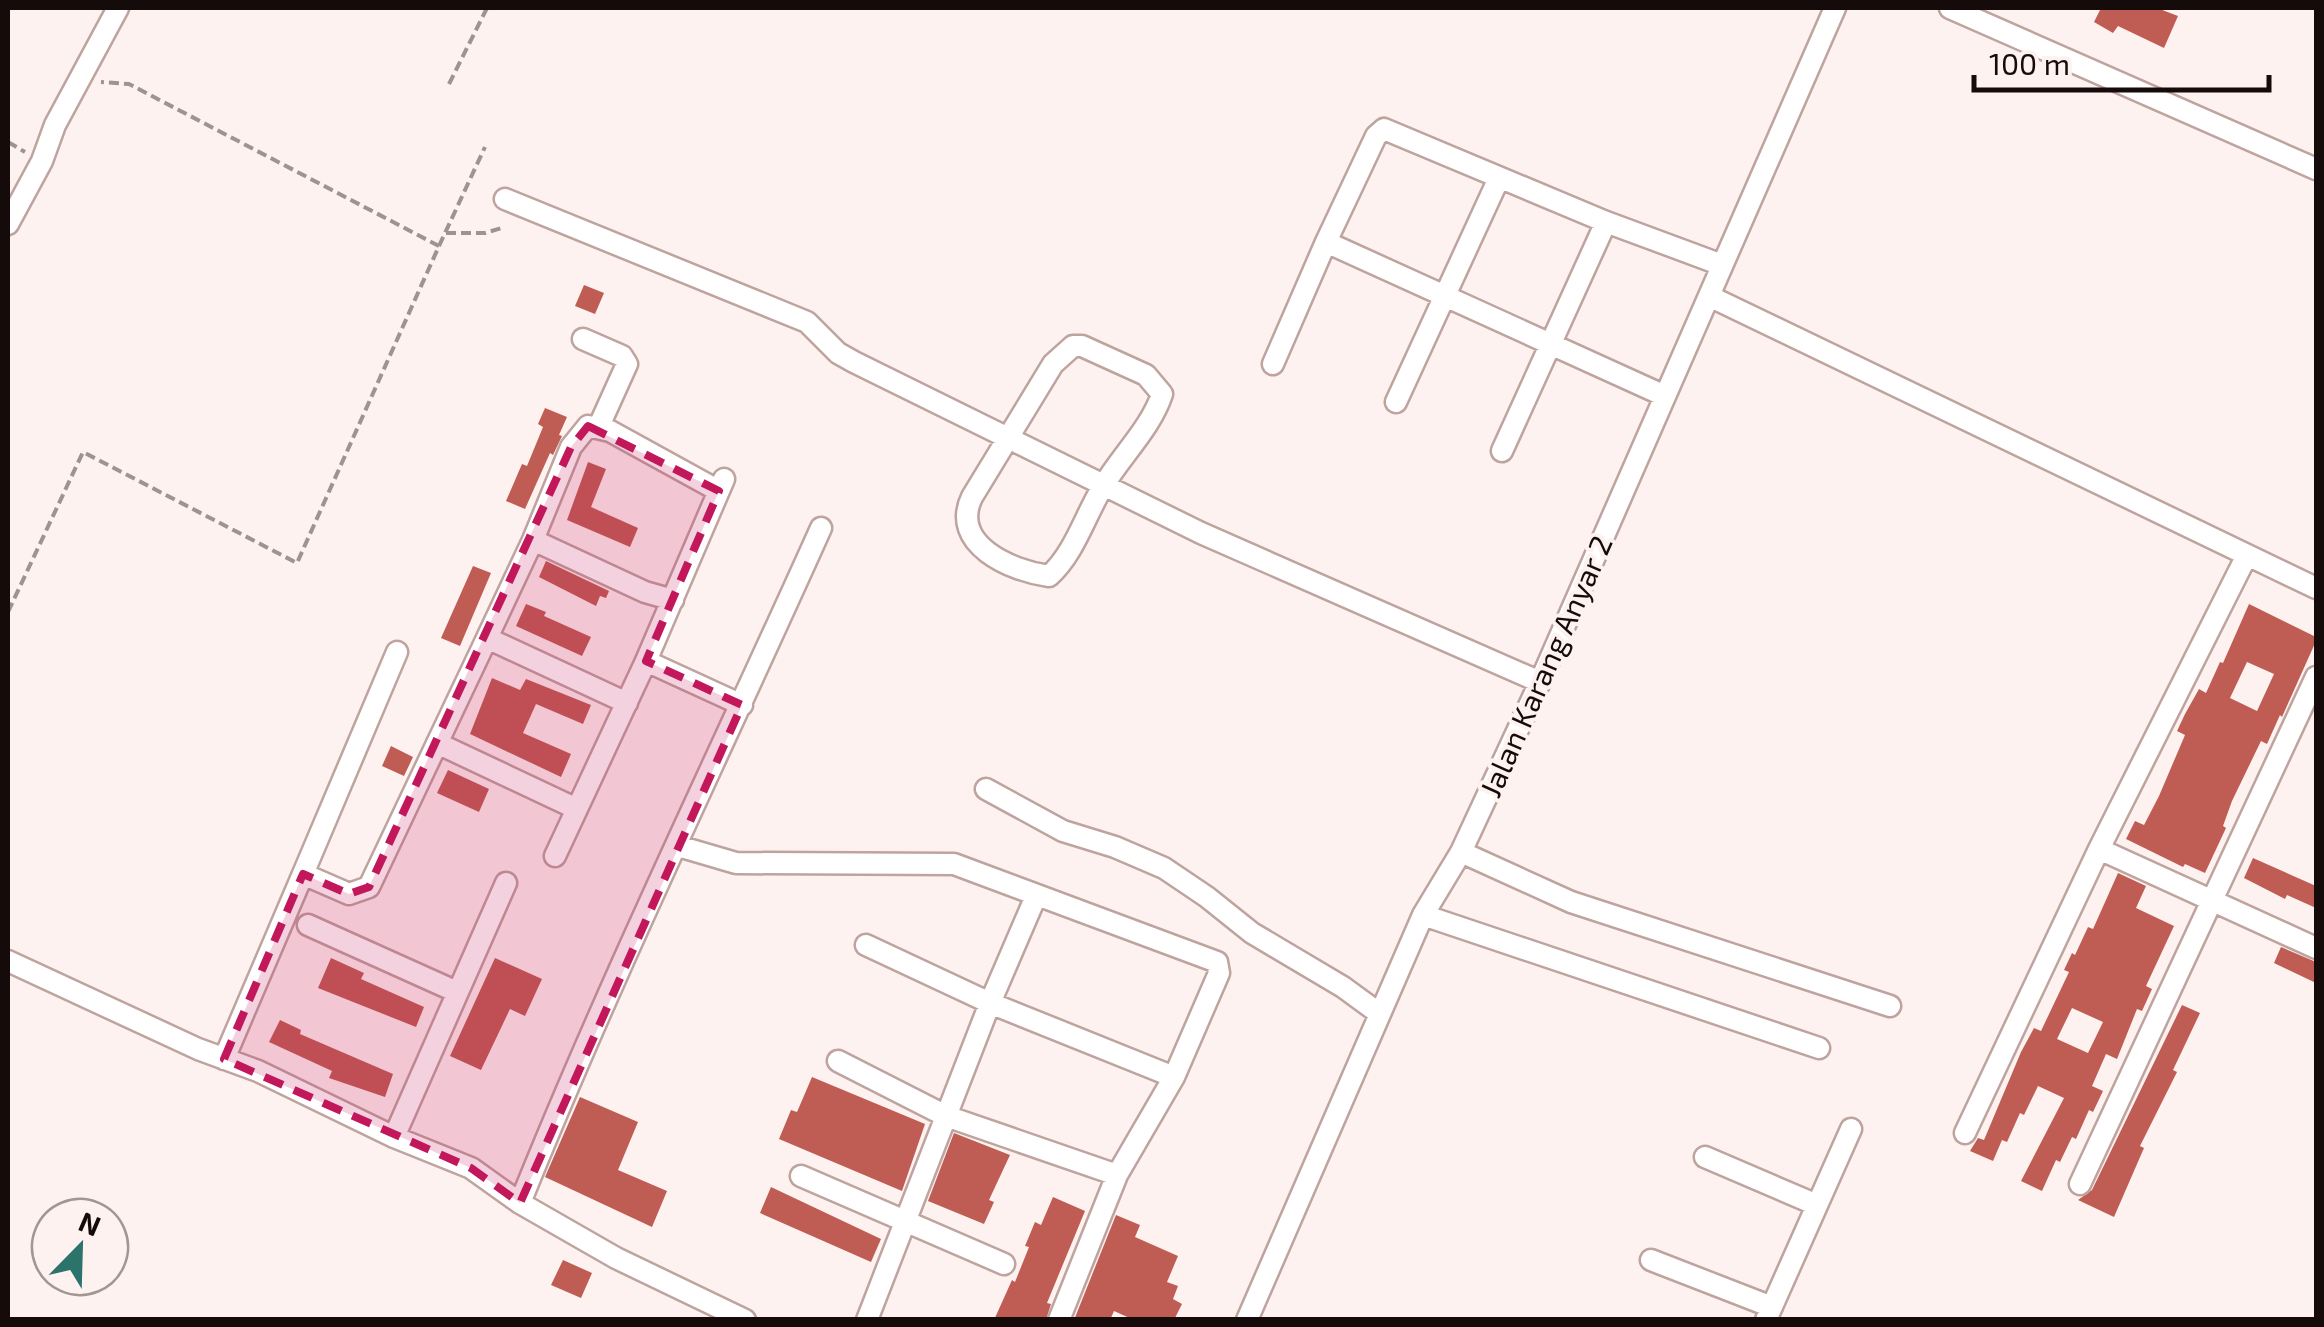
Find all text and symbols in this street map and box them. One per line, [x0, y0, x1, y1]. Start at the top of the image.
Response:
scale bar [1974, 30, 2269, 92]
text: 100 m [1989, 45, 2070, 81]
street label: Jalan Karang Anyar 2 [1471, 530, 1619, 802]
north arrow [30, 1197, 130, 1297]
text: N [74, 1203, 106, 1243]

